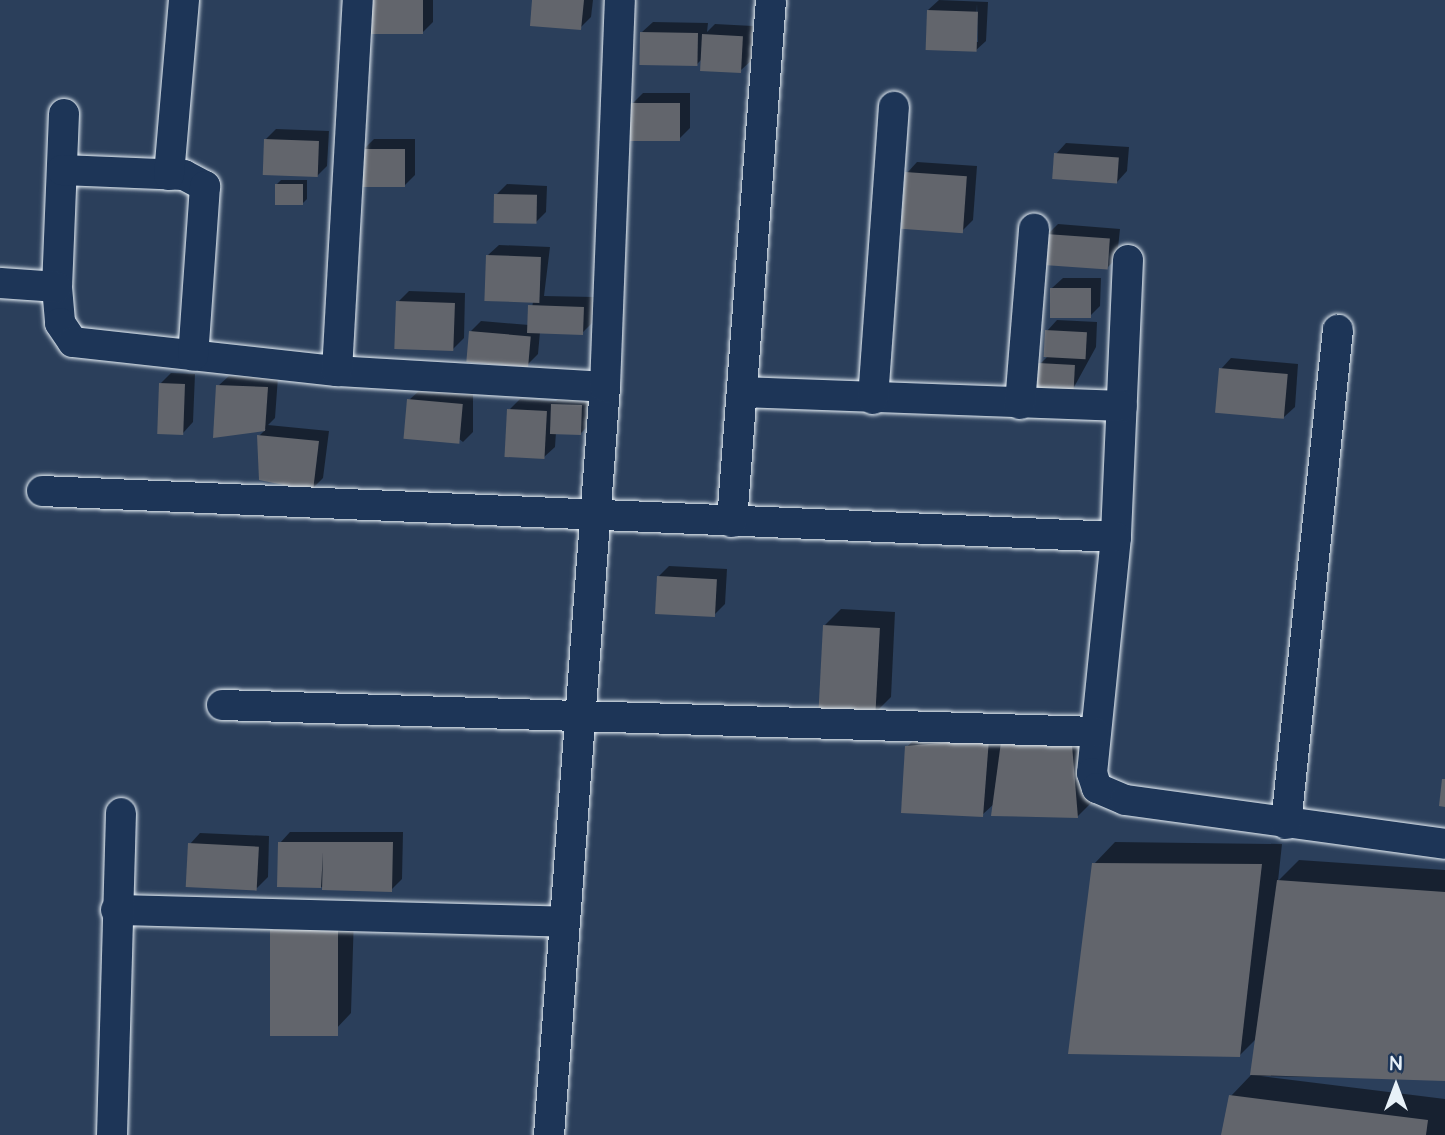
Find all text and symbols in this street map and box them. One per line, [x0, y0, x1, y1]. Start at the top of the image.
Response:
north arrow [1361, 1051, 1431, 1121]
text: N [1390, 1051, 1402, 1078]

